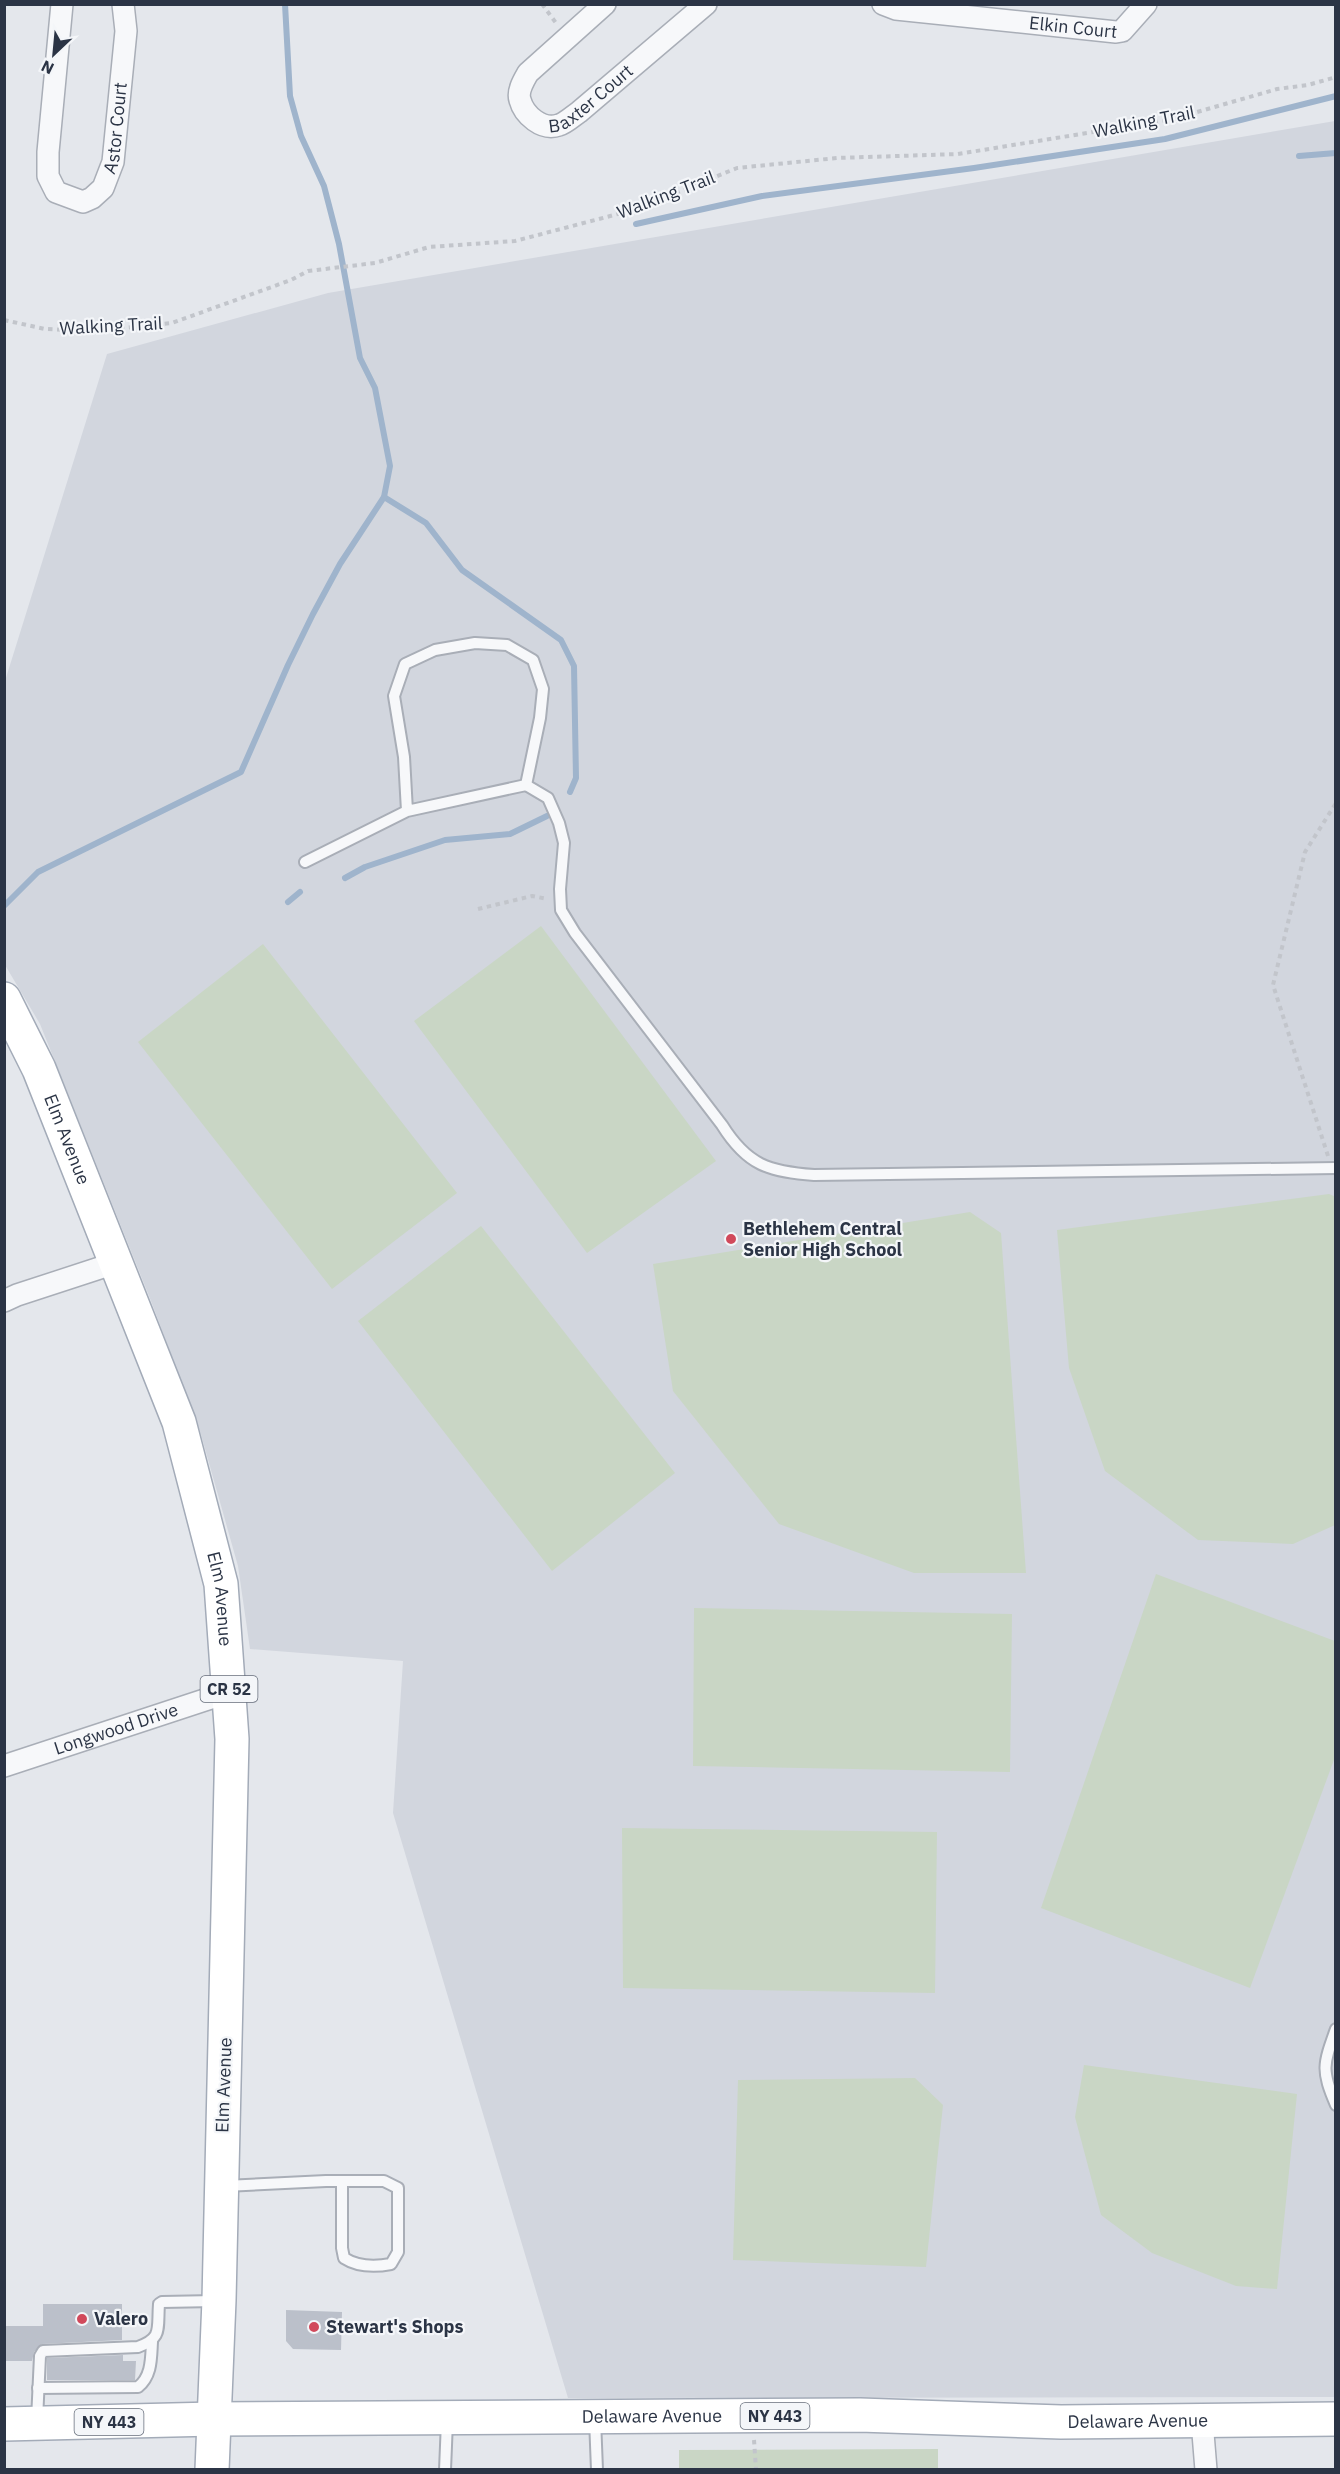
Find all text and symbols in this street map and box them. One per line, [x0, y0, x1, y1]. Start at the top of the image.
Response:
street label: Elkin Court [1028, 11, 1118, 43]
north arrow [24, 24, 84, 84]
text: N [38, 56, 57, 79]
street label: Baxter Court [547, 59, 638, 138]
street label: Astor Court [98, 81, 132, 177]
street label: Walking Trail [1091, 100, 1197, 143]
street label: Walking Trail [613, 165, 718, 224]
street label: Walking Trail [59, 311, 163, 340]
street label: Elm Avenue [39, 1091, 96, 1188]
place label: Bethlehem Central Senior High School [743, 1217, 903, 1261]
marker: Bethlehem Central Senior High School [724, 1232, 738, 1246]
street label: Elm Avenue [202, 1549, 237, 1647]
road number: CR 52 [200, 1676, 258, 1702]
street label: Longwood Drive [51, 1698, 181, 1760]
street label: Elm Avenue [210, 2037, 237, 2133]
place label: Valero [94, 2307, 148, 2330]
marker: Valero [75, 2312, 89, 2326]
place label: Stewart's Shops [326, 2315, 464, 2338]
marker: Stewart's Shops [307, 2320, 321, 2334]
road number: NY 443 [740, 2403, 810, 2429]
street label: Delaware Avenue [582, 2404, 722, 2428]
street label: Delaware Avenue [1067, 2408, 1208, 2433]
road number: NY 443 [74, 2409, 144, 2435]

